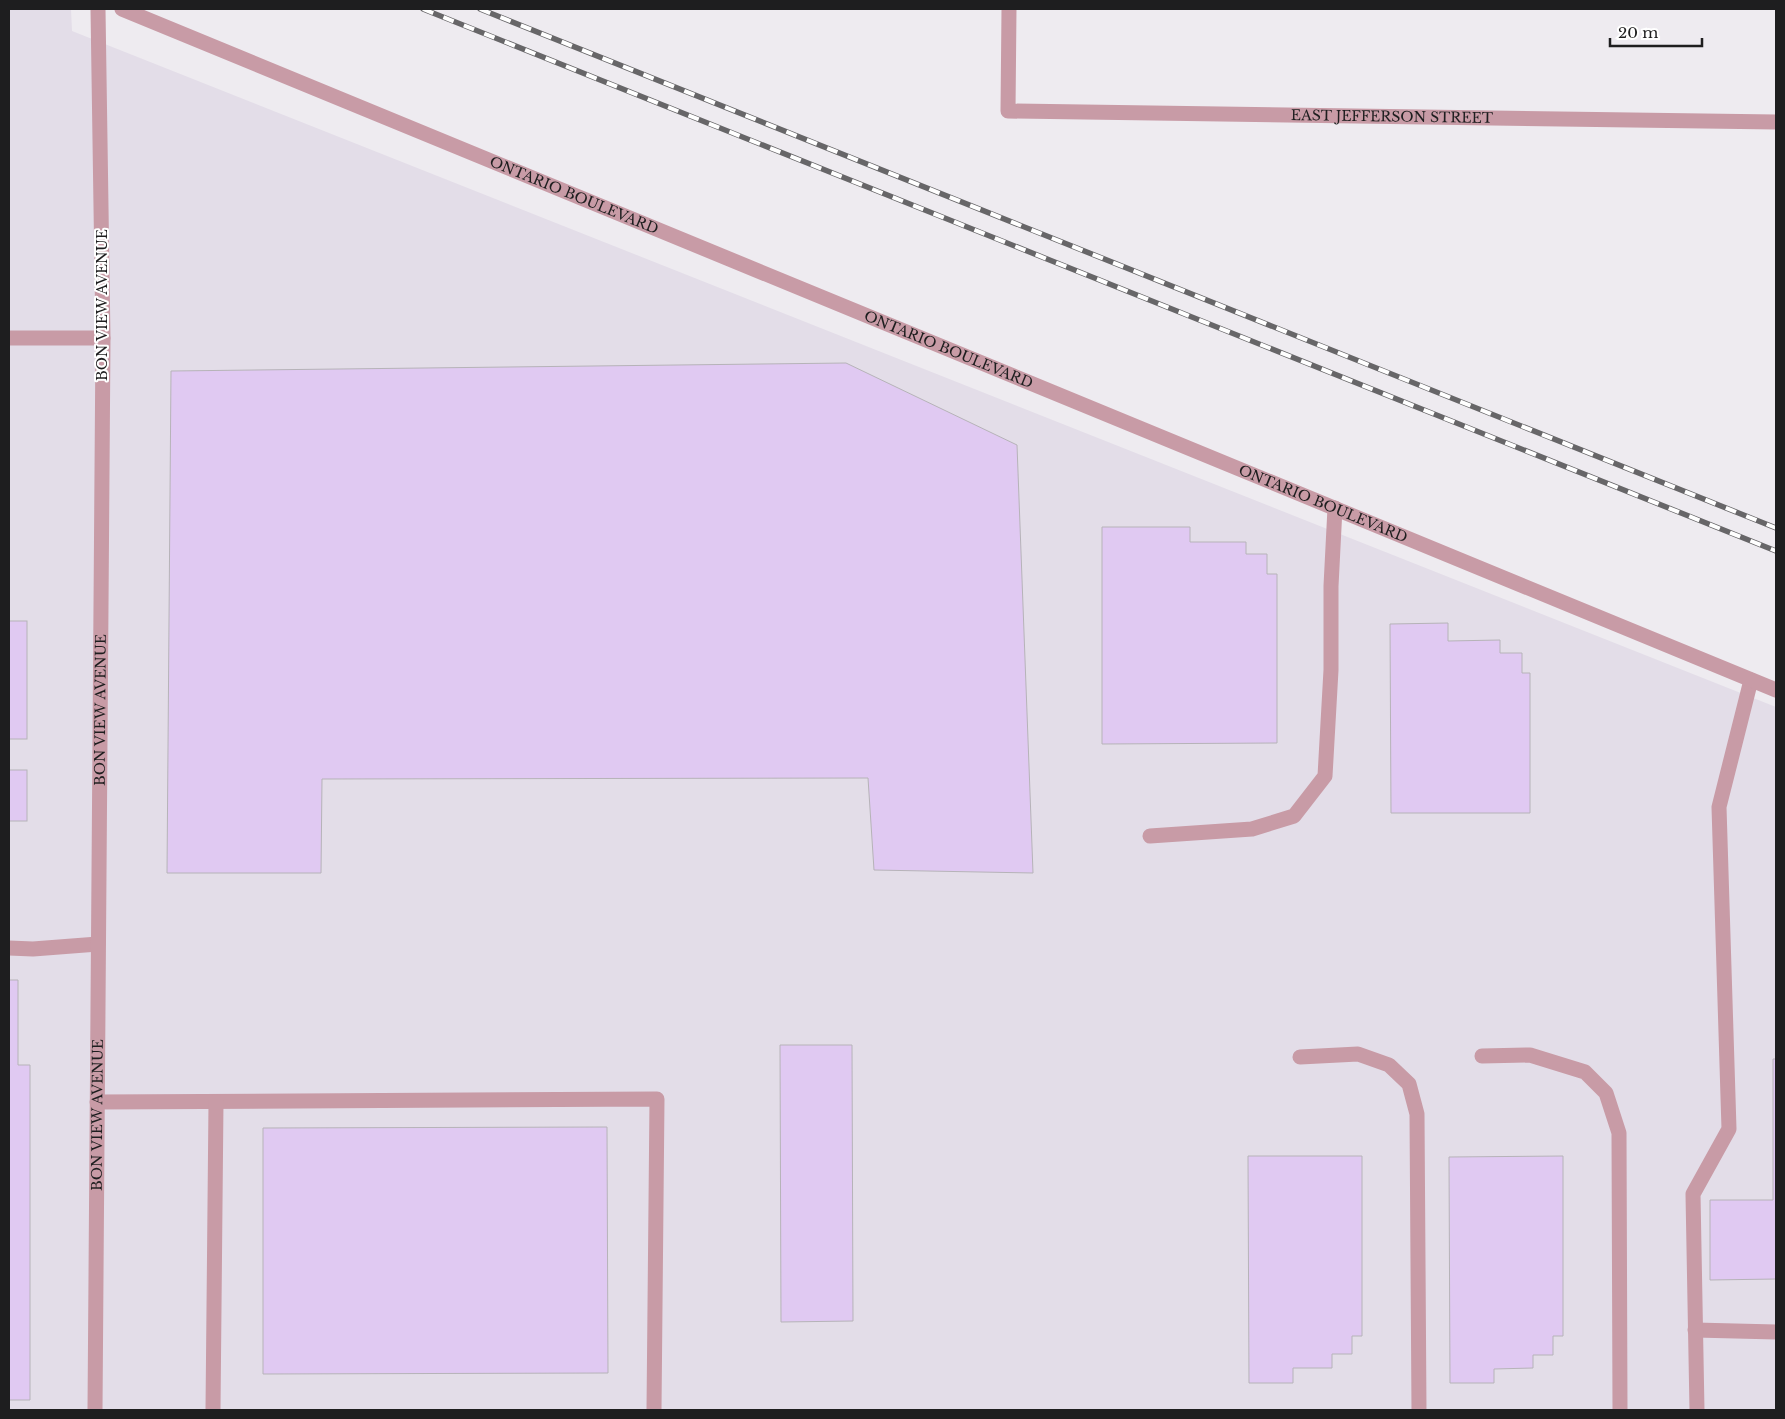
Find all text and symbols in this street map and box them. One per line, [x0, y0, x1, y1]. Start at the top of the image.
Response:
scale bar [1610, 15, 1702, 47]
text: 20 m [1618, 23, 1658, 42]
street label: EAST JEFFERSON STREET [1291, 106, 1493, 127]
street label: ONTARIO BOULEVARD [487, 152, 661, 238]
street label: BON VIEW AVENUE [93, 229, 111, 381]
street label: ONTARIO BOULEVARD [862, 307, 1036, 392]
street label: ONTARIO BOULEVARD [1236, 461, 1410, 546]
street label: BON VIEW AVENUE [91, 634, 110, 786]
street label: BON VIEW AVENUE [88, 1039, 107, 1191]

